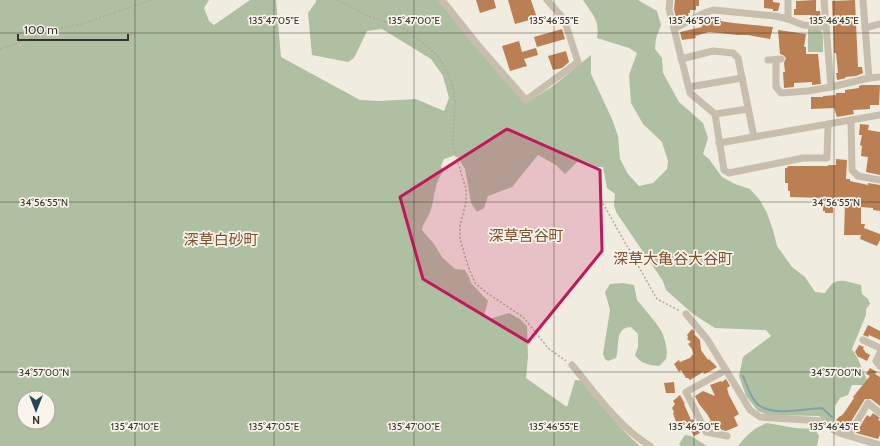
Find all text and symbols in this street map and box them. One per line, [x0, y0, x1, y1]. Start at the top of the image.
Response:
text: 135°47'05"E [249, 14, 300, 27]
text: 135°47'00"E [388, 14, 440, 27]
text: 135°46'55"E [529, 14, 579, 27]
text: 135°46'50"E [668, 14, 720, 27]
text: 135°46'45"E [809, 14, 859, 27]
scale bar [18, 16, 128, 42]
text: 100 m [24, 22, 58, 37]
text: 34°56'55"N [20, 196, 68, 209]
text: 34°56'55"N [812, 196, 860, 209]
district label: 深草宮谷町 [488, 227, 564, 245]
district label: 深草白砂町 [183, 231, 259, 249]
district label: 深草大亀谷大谷町 [613, 250, 733, 268]
text: 34°57'00"N [19, 366, 69, 379]
text: 34°57'00"N [811, 366, 861, 379]
north arrow [16, 390, 56, 430]
text: N [32, 413, 40, 427]
text: 135°47'10"E [111, 420, 160, 433]
text: 135°47'05"E [249, 420, 300, 433]
text: 135°47'00"E [388, 420, 440, 433]
text: 135°46'55"E [529, 420, 579, 433]
text: 135°46'50"E [668, 420, 720, 433]
text: 135°46'45"E [809, 420, 859, 433]

